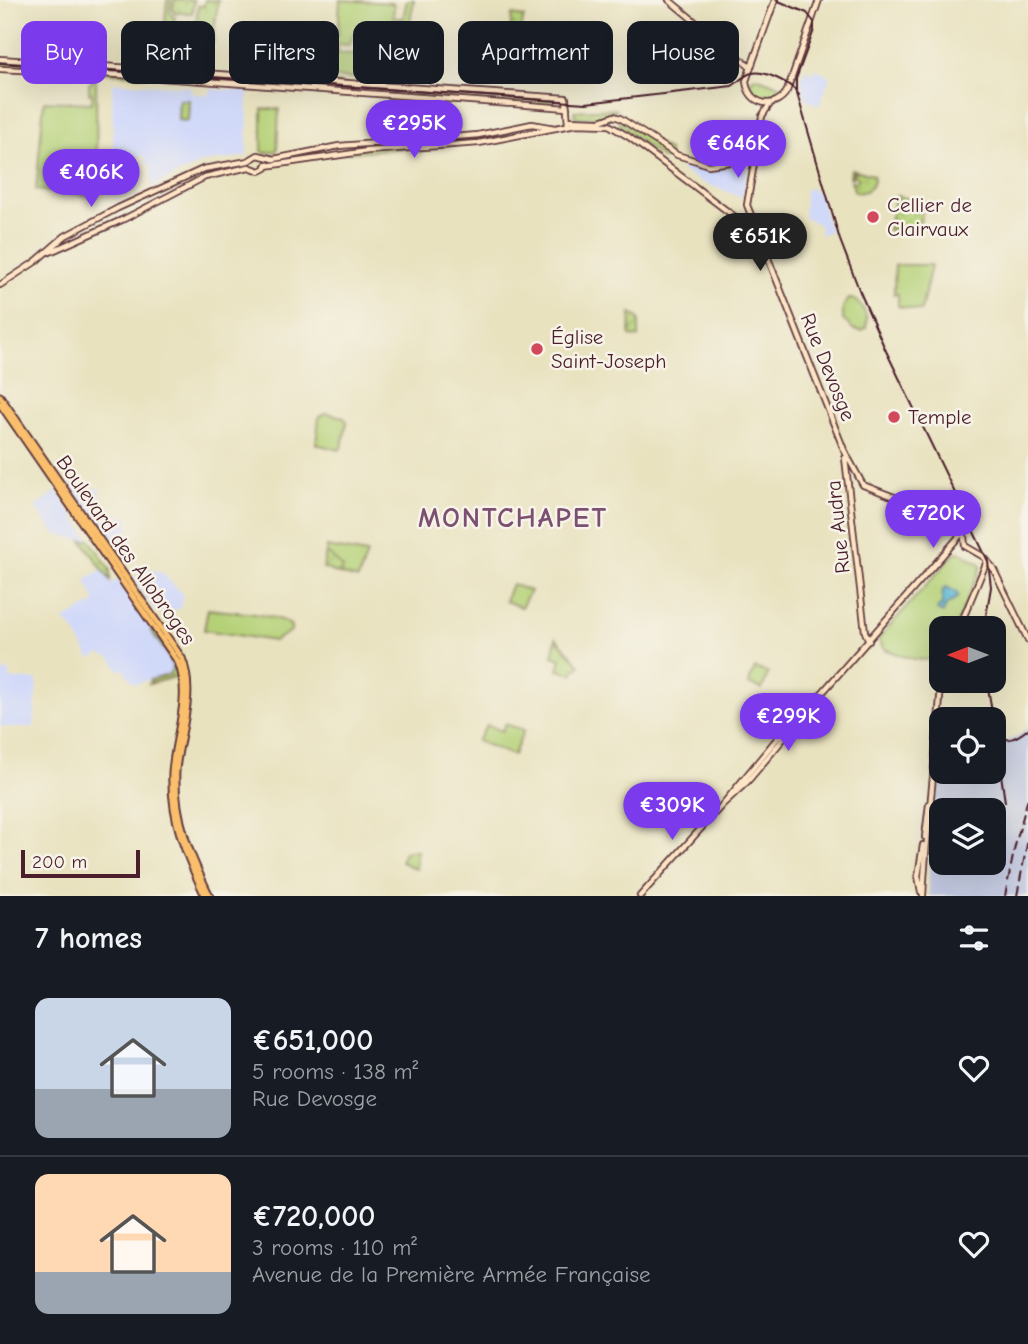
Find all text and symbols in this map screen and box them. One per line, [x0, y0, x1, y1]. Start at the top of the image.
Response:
chip: Buy [21, 21, 107, 84]
chip: Rent [121, 21, 215, 84]
chip: Filters [229, 21, 339, 84]
chip: New [353, 21, 444, 84]
chip: Apartment [458, 21, 613, 84]
chip: House [627, 21, 739, 84]
pin: €295K [365, 100, 463, 160]
text: €295K [382, 109, 446, 136]
pin: €646K [689, 120, 787, 180]
text: €646K [706, 129, 770, 156]
pin: €406K [42, 150, 140, 209]
text: €406K [59, 158, 123, 185]
place label: Cellier de Clairvaux [887, 193, 972, 241]
marker: Cellier de Clairvaux [865, 209, 881, 225]
pin: €651K [711, 214, 809, 273]
text: €651K [729, 222, 791, 249]
street label: Rue Devosge [795, 310, 861, 424]
place label: Église Saint-Joseph [551, 325, 666, 373]
marker: Église Saint-Joseph [529, 341, 545, 357]
place label: Temple [908, 405, 971, 429]
marker: Temple [886, 409, 902, 425]
street label: Boulevard des Allobroges [51, 451, 201, 649]
street label: Rue Audra [821, 479, 855, 575]
pin: €720K [884, 490, 982, 550]
text: €720K [901, 499, 965, 526]
district label: MONTCHAPET [418, 502, 608, 534]
north arrow [929, 616, 1006, 693]
map controls [929, 616, 1006, 875]
pin: €299K [739, 694, 837, 753]
text: €299K [756, 702, 820, 729]
button: locate [929, 707, 1006, 784]
pin: €309K [623, 782, 721, 842]
text: €309K [639, 791, 705, 818]
button: layers [929, 798, 1006, 875]
scale bar [21, 847, 140, 879]
text: 200 m [32, 851, 87, 873]
icon: filters [955, 919, 993, 957]
text: 7 homes [35, 921, 142, 956]
text: €651,000 [252, 1023, 373, 1058]
icon: home [91, 1026, 175, 1110]
icon: heart [955, 1049, 993, 1087]
text: 5 rooms · 138 m² [252, 1058, 418, 1085]
text: Rue Devosge [252, 1085, 377, 1112]
text: €720,000 [252, 1199, 375, 1234]
icon: home [91, 1202, 175, 1286]
icon: heart [955, 1225, 993, 1263]
text: 3 rooms · 110 m² [252, 1234, 417, 1261]
text: Avenue de la Première Armée Française [252, 1261, 650, 1288]

